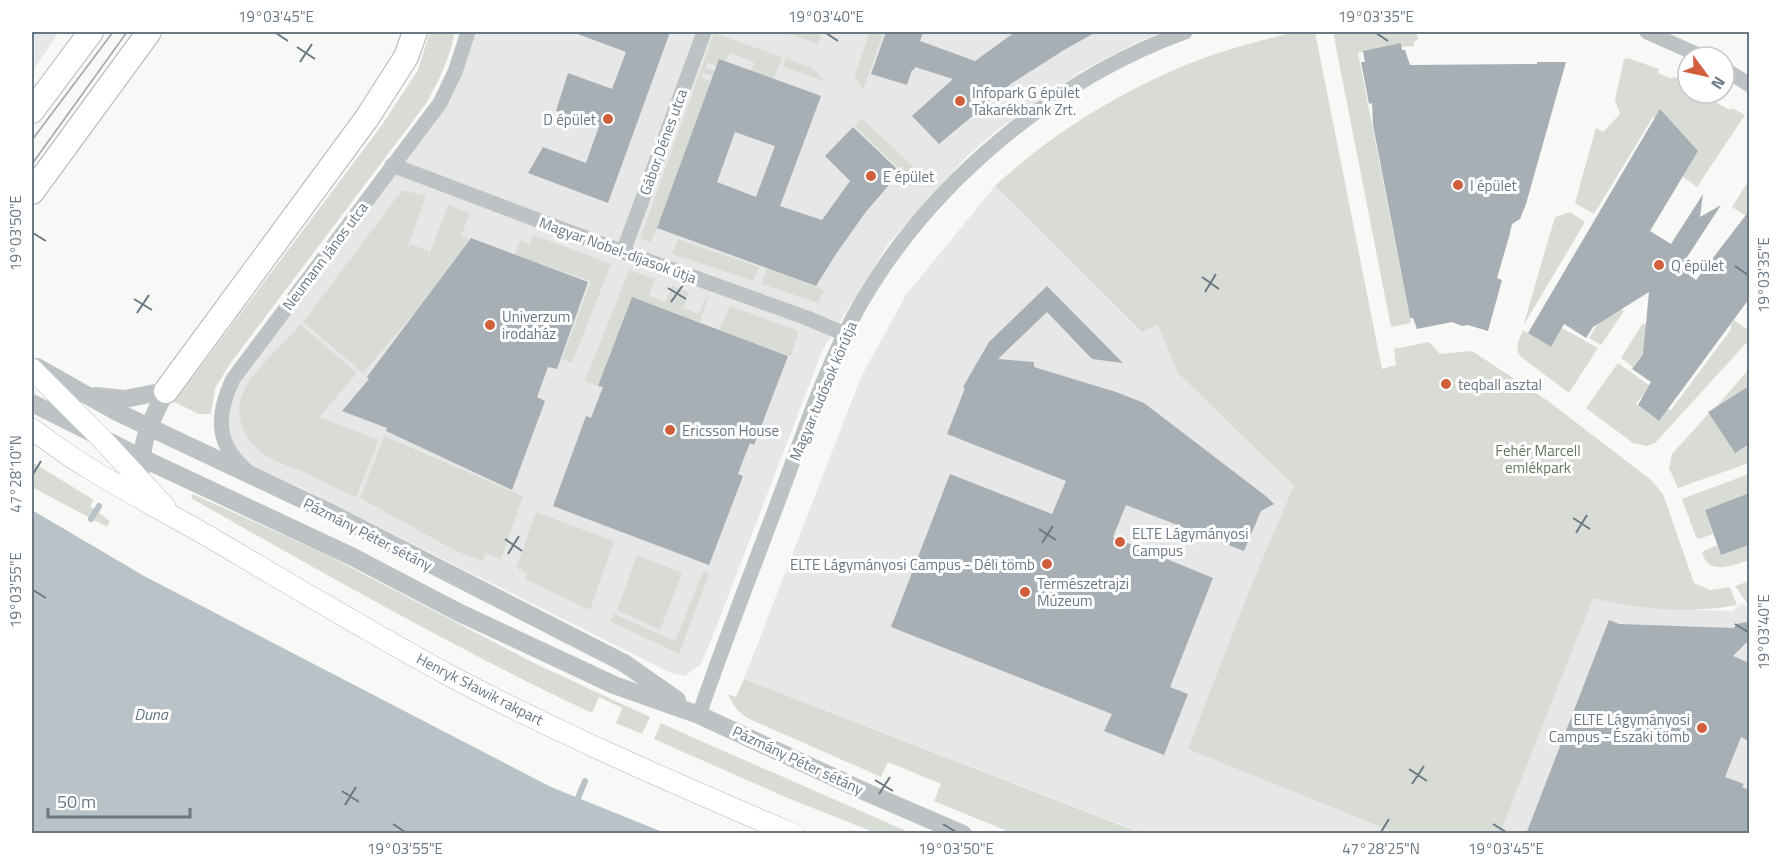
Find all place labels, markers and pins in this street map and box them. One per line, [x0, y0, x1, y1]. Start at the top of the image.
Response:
place label: Infopark G épület Takarékbank Zrt. [972, 81, 1081, 121]
marker: Infopark G épület Takarékbank Zrt. [953, 94, 967, 108]
place label: D épület [543, 108, 597, 131]
marker: D épület [601, 112, 615, 126]
place label: E épület [883, 165, 935, 188]
marker: E épület [864, 169, 878, 183]
place label: I épület [1470, 174, 1517, 197]
marker: I épület [1451, 178, 1465, 192]
place label: Q épület [1671, 254, 1725, 277]
marker: Q épület [1652, 258, 1666, 272]
place label: Univerzum irodaház [502, 305, 570, 345]
marker: Univerzum irodaház [483, 318, 497, 332]
place label: teqball asztal [1458, 373, 1542, 396]
marker: teqball asztal [1439, 377, 1453, 391]
place label: Ericsson House [682, 419, 779, 442]
marker: Ericsson House [663, 423, 677, 437]
place label: ELTE Lágymányosi Campus [1132, 522, 1249, 562]
marker: ELTE Lágymányosi Campus [1113, 535, 1127, 549]
place label: ELTE Lágymányosi Campus - Déli tömb [790, 553, 1035, 576]
marker: ELTE Lágymányosi Campus - Déli tömb [1040, 557, 1054, 571]
place label: Természetrajzi Múzeum [1037, 572, 1129, 612]
marker: Természetrajzi Múzeum [1018, 585, 1032, 599]
place label: ELTE Lágymányosi Campus - Északi tömb [1549, 708, 1690, 748]
marker: ELTE Lágymányosi Campus - Északi tömb [1695, 721, 1709, 735]

